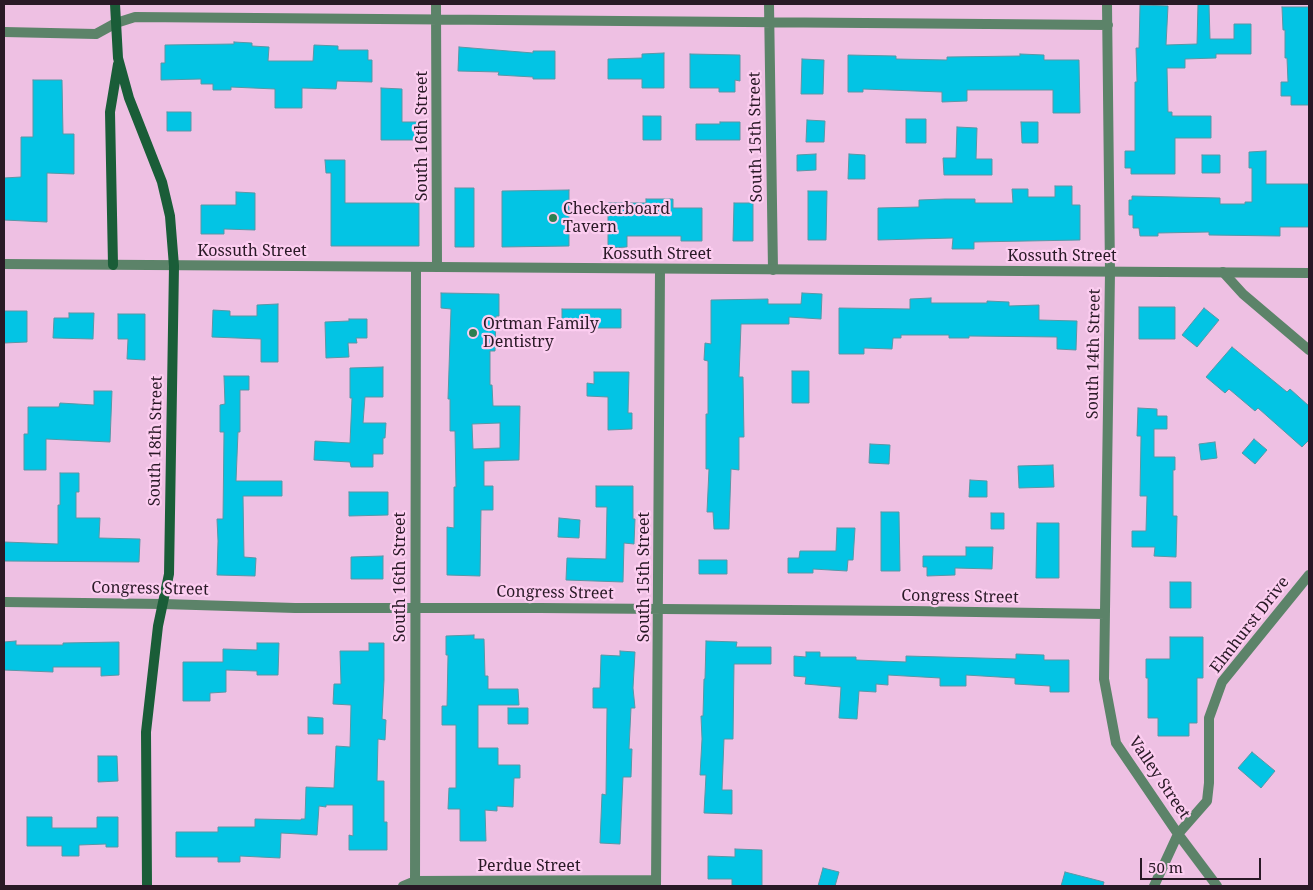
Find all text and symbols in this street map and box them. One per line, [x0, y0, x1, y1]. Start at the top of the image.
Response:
street label: South 16th Street [412, 71, 432, 201]
street label: South 15th Street [745, 72, 767, 202]
place label: Checkerboard Tavern [563, 199, 670, 237]
marker: Checkerboard Tavern [547, 212, 559, 224]
street label: Kossuth Street [197, 241, 307, 261]
street label: Kossuth Street [602, 244, 712, 264]
street label: Kossuth Street [1007, 246, 1117, 266]
street label: South 14th Street [1083, 289, 1105, 419]
place label: Ortman Family Dentistry [483, 314, 599, 352]
marker: Ortman Family Dentistry [467, 327, 479, 339]
street label: South 18th Street [145, 376, 167, 506]
street label: South 16th Street [390, 512, 410, 642]
street label: South 15th Street [634, 512, 654, 642]
street label: Elmhurst Drive [1206, 573, 1294, 677]
street label: Congress Street [91, 578, 209, 600]
street label: Congress Street [496, 582, 614, 604]
street label: Congress Street [901, 586, 1019, 608]
street label: Valley Street [1124, 733, 1194, 823]
scale bar [1143, 848, 1264, 880]
street label: Perdue Street [477, 856, 581, 876]
text: 50 m [1148, 857, 1183, 877]

